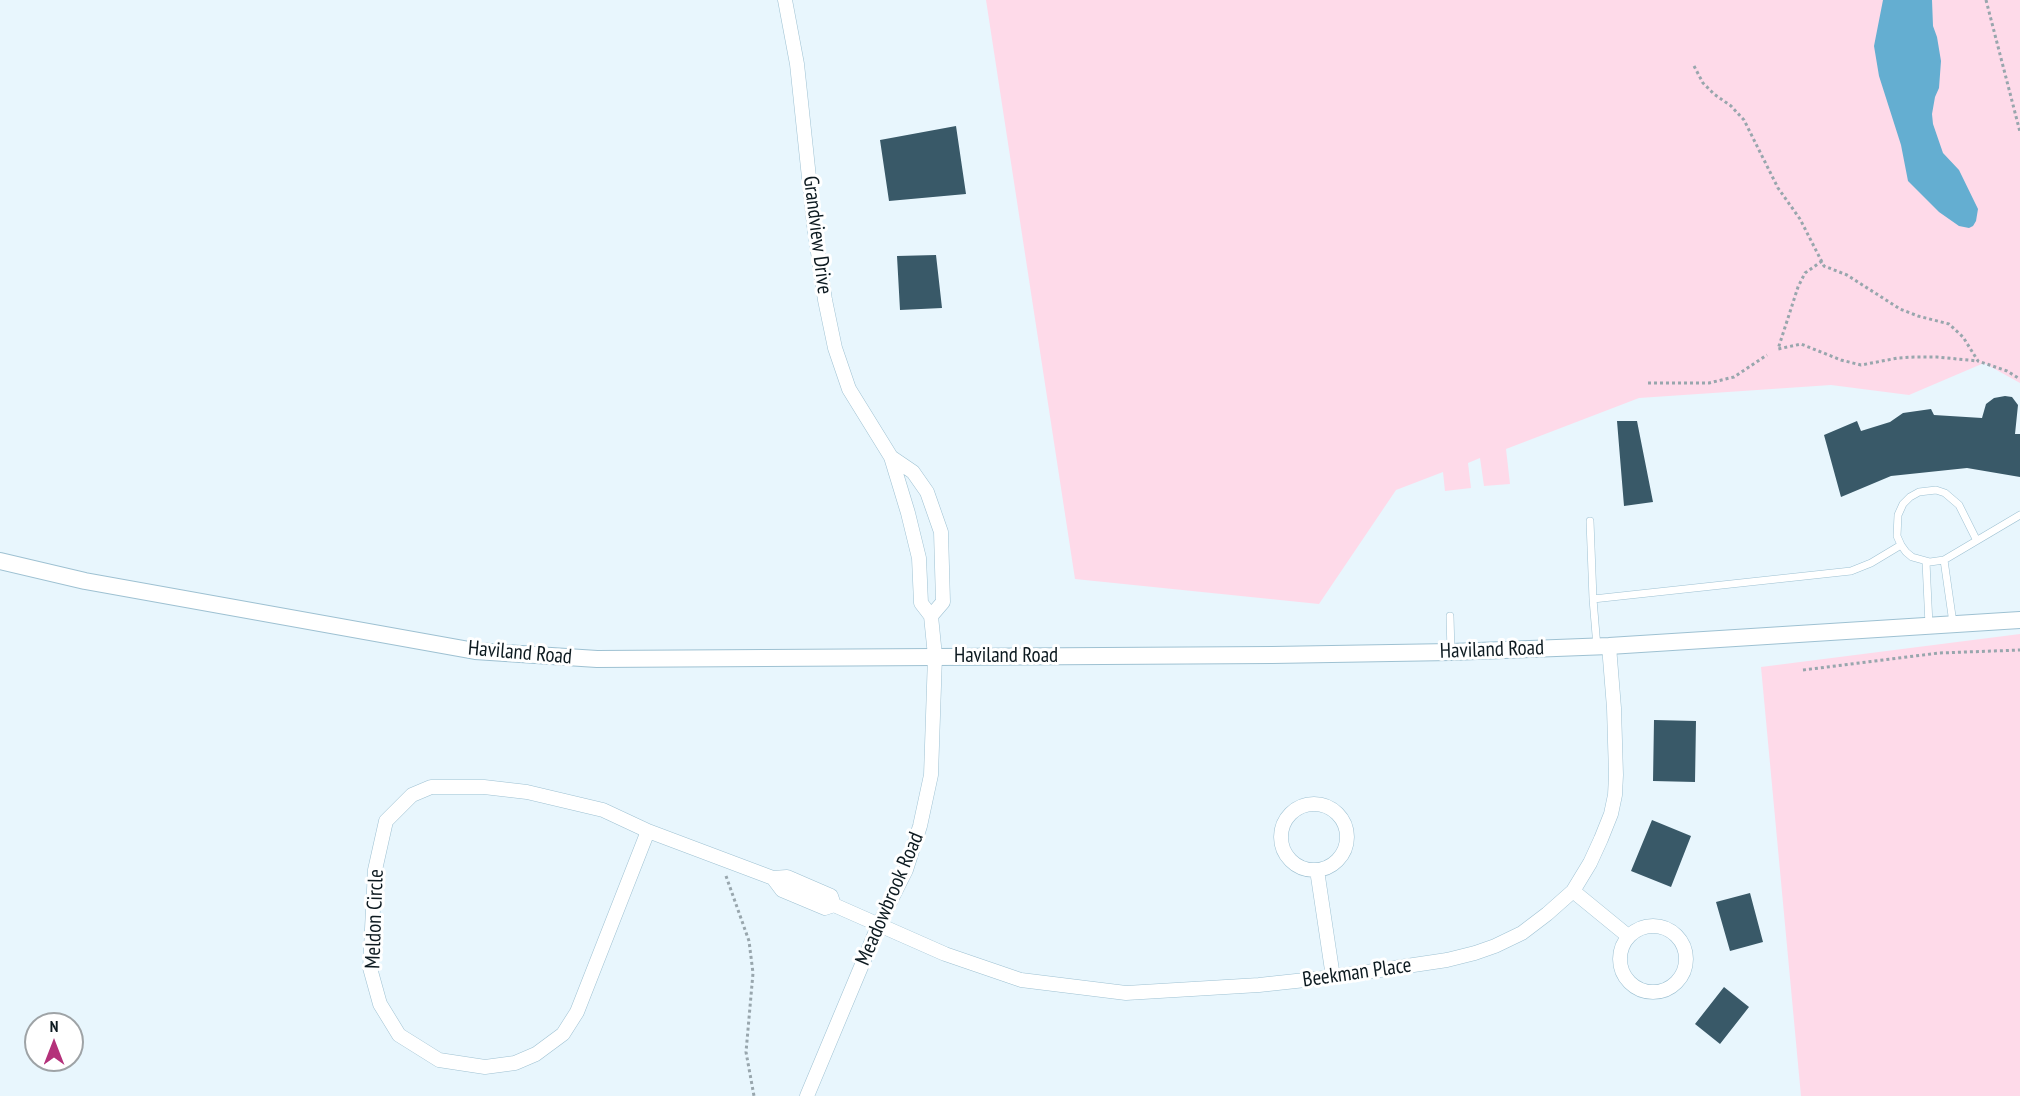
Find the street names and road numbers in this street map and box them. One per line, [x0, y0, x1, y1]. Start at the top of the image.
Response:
street label: Grandview Drive [797, 174, 837, 296]
street label: Haviland Road [467, 636, 573, 670]
street label: Haviland Road [1439, 636, 1545, 664]
street label: Haviland Road [954, 643, 1058, 669]
street label: Meadowbrook Road [851, 829, 929, 969]
street label: Meldon Circle [361, 869, 389, 969]
street label: Beekman Place [1301, 953, 1413, 993]

